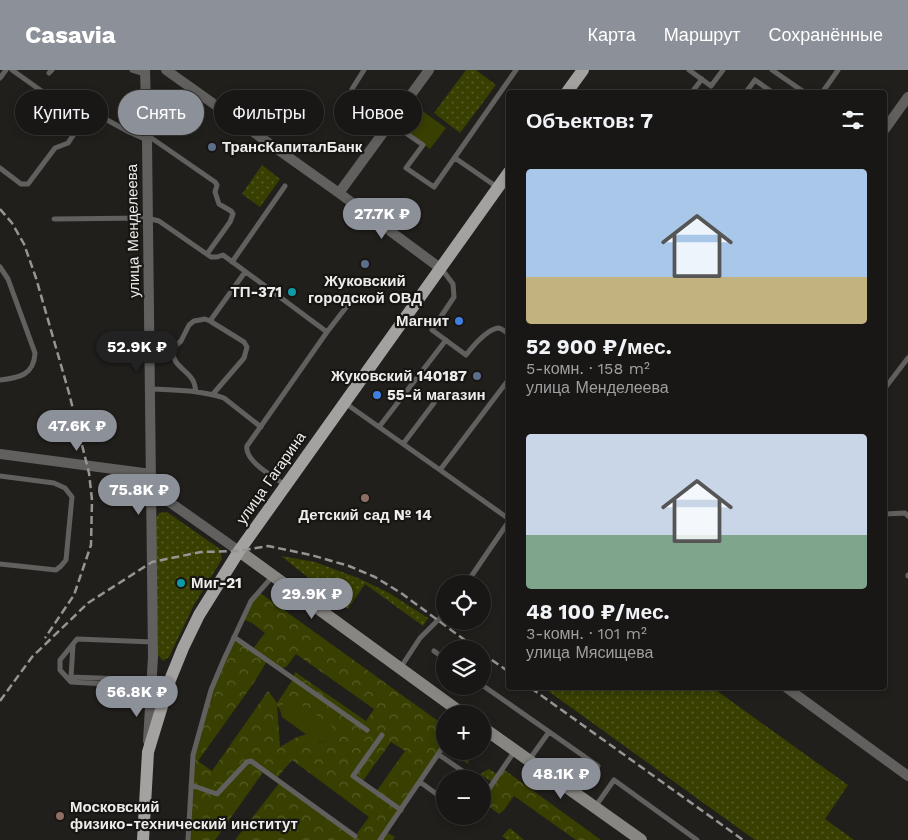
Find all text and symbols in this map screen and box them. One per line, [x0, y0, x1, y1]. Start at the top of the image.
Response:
text: Casavia [25, 21, 116, 49]
text: Карта [588, 24, 636, 45]
text: Маршрут [664, 24, 740, 45]
text: Сохранённые [768, 24, 883, 45]
chip: Купить [15, 90, 108, 135]
chip: Снять [118, 90, 204, 135]
chip: Фильтры [214, 90, 324, 135]
chip: Новое [334, 90, 422, 135]
icon: filters [839, 106, 867, 134]
text: Объектов: 7 [526, 108, 653, 133]
place label: ТрансКапиталБанк [222, 138, 363, 156]
marker: ТрансКапиталБанк [206, 141, 218, 153]
street label: улица Менделеева [123, 163, 143, 298]
pin: 27.7K ₽ [336, 198, 428, 240]
icon: home [652, 201, 742, 291]
text: 27.7K ₽ [354, 204, 410, 223]
marker: Жуковский городской ОВД [359, 258, 371, 270]
place label: Жуковский городской ОВД [308, 272, 422, 307]
place label: ТП-371 [231, 283, 282, 301]
marker: ТП-371 [286, 286, 298, 298]
place label: Магнит [396, 312, 449, 330]
marker: Магнит [453, 315, 465, 327]
pin: 52.9K ₽ [91, 330, 183, 373]
text: 52 900 ₽/мес. [526, 334, 672, 359]
text: 52.9K ₽ [107, 337, 167, 356]
text: 5-комн. · 158 m² [526, 359, 650, 378]
place label: Жуковский 140187 [330, 367, 467, 385]
marker: Жуковский 140187 [471, 370, 483, 382]
text: улица Менделеева [526, 378, 669, 397]
place label: 55-й магазин [387, 386, 486, 404]
marker: 55-й магазин [371, 389, 383, 401]
pin: 47.6K ₽ [31, 410, 123, 452]
text: 47.6K ₽ [48, 416, 106, 435]
street label: улица Гагарина [232, 428, 310, 528]
icon: home [652, 466, 742, 556]
pin: 75.8K ₽ [93, 474, 185, 516]
text: 75.8K ₽ [109, 480, 169, 499]
marker: Детский сад № 14 [359, 492, 371, 504]
place label: Детский сад № 14 [298, 506, 432, 524]
place label: Миг-21 [191, 574, 242, 592]
map controls [436, 575, 491, 825]
button: locate [436, 575, 491, 630]
marker: Миг-21 [175, 577, 187, 589]
pin: 29.9K ₽ [266, 578, 358, 620]
text: 29.9K ₽ [282, 584, 342, 603]
text: 48 100 ₽/мес. [526, 599, 670, 624]
text: 3-комн. · 101 m² [526, 624, 647, 643]
button: layers [436, 640, 491, 695]
text: улица Мясищева [526, 643, 653, 662]
pin: 56.8K ₽ [91, 676, 183, 718]
text: 56.8K ₽ [107, 682, 167, 701]
button: + [436, 705, 491, 760]
pin: 48.1K ₽ [515, 758, 607, 800]
text: 48.1K ₽ [533, 764, 589, 783]
button: − [436, 770, 491, 825]
place label: Московский физико-технический институт [70, 798, 298, 833]
marker: Московский физико-технический институт [54, 810, 66, 822]

